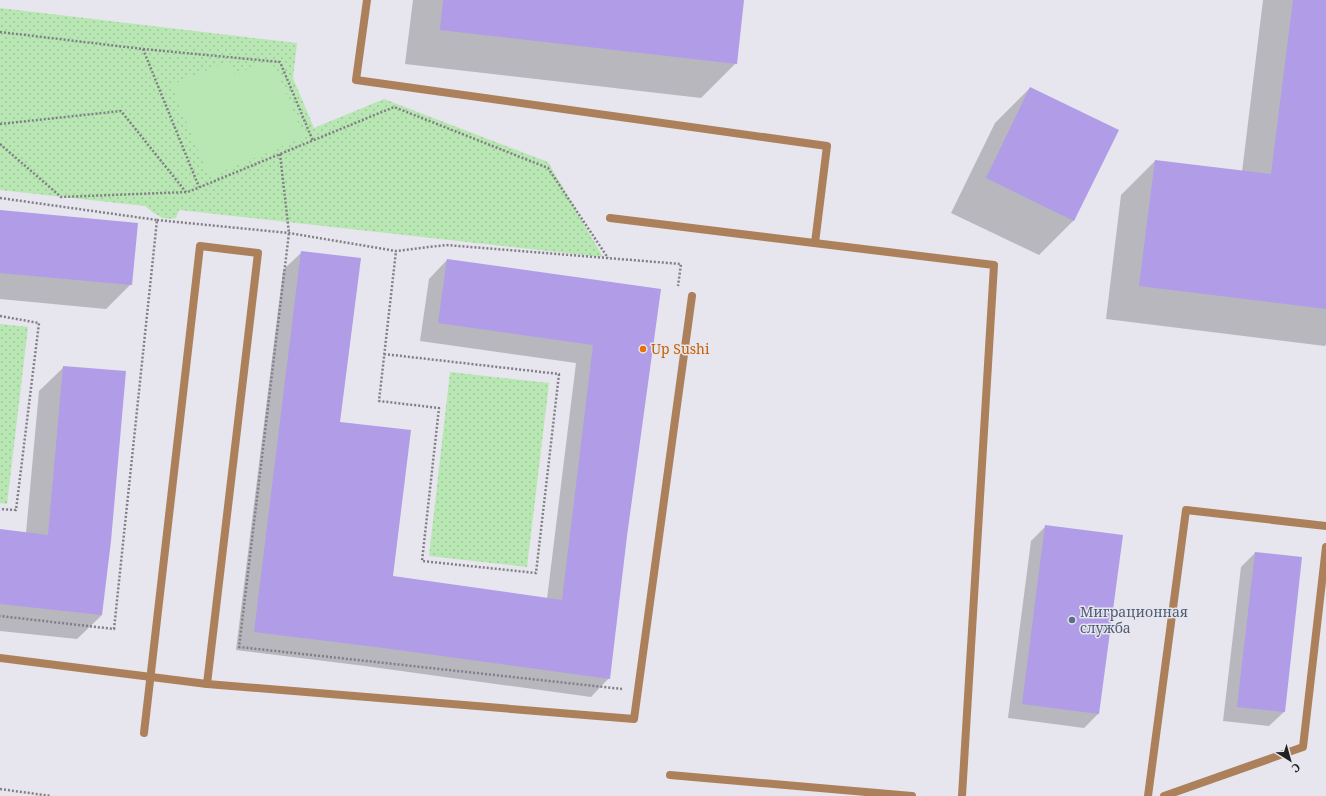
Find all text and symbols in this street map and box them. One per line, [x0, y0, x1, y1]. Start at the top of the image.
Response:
place label: Up Sushi [651, 339, 710, 358]
marker: Up Sushi [638, 344, 648, 354]
place label: Миграционная служба [1080, 602, 1188, 637]
marker: Миграционная служба [1067, 615, 1077, 625]
north arrow [1270, 740, 1310, 780]
text: С [1289, 760, 1304, 777]

